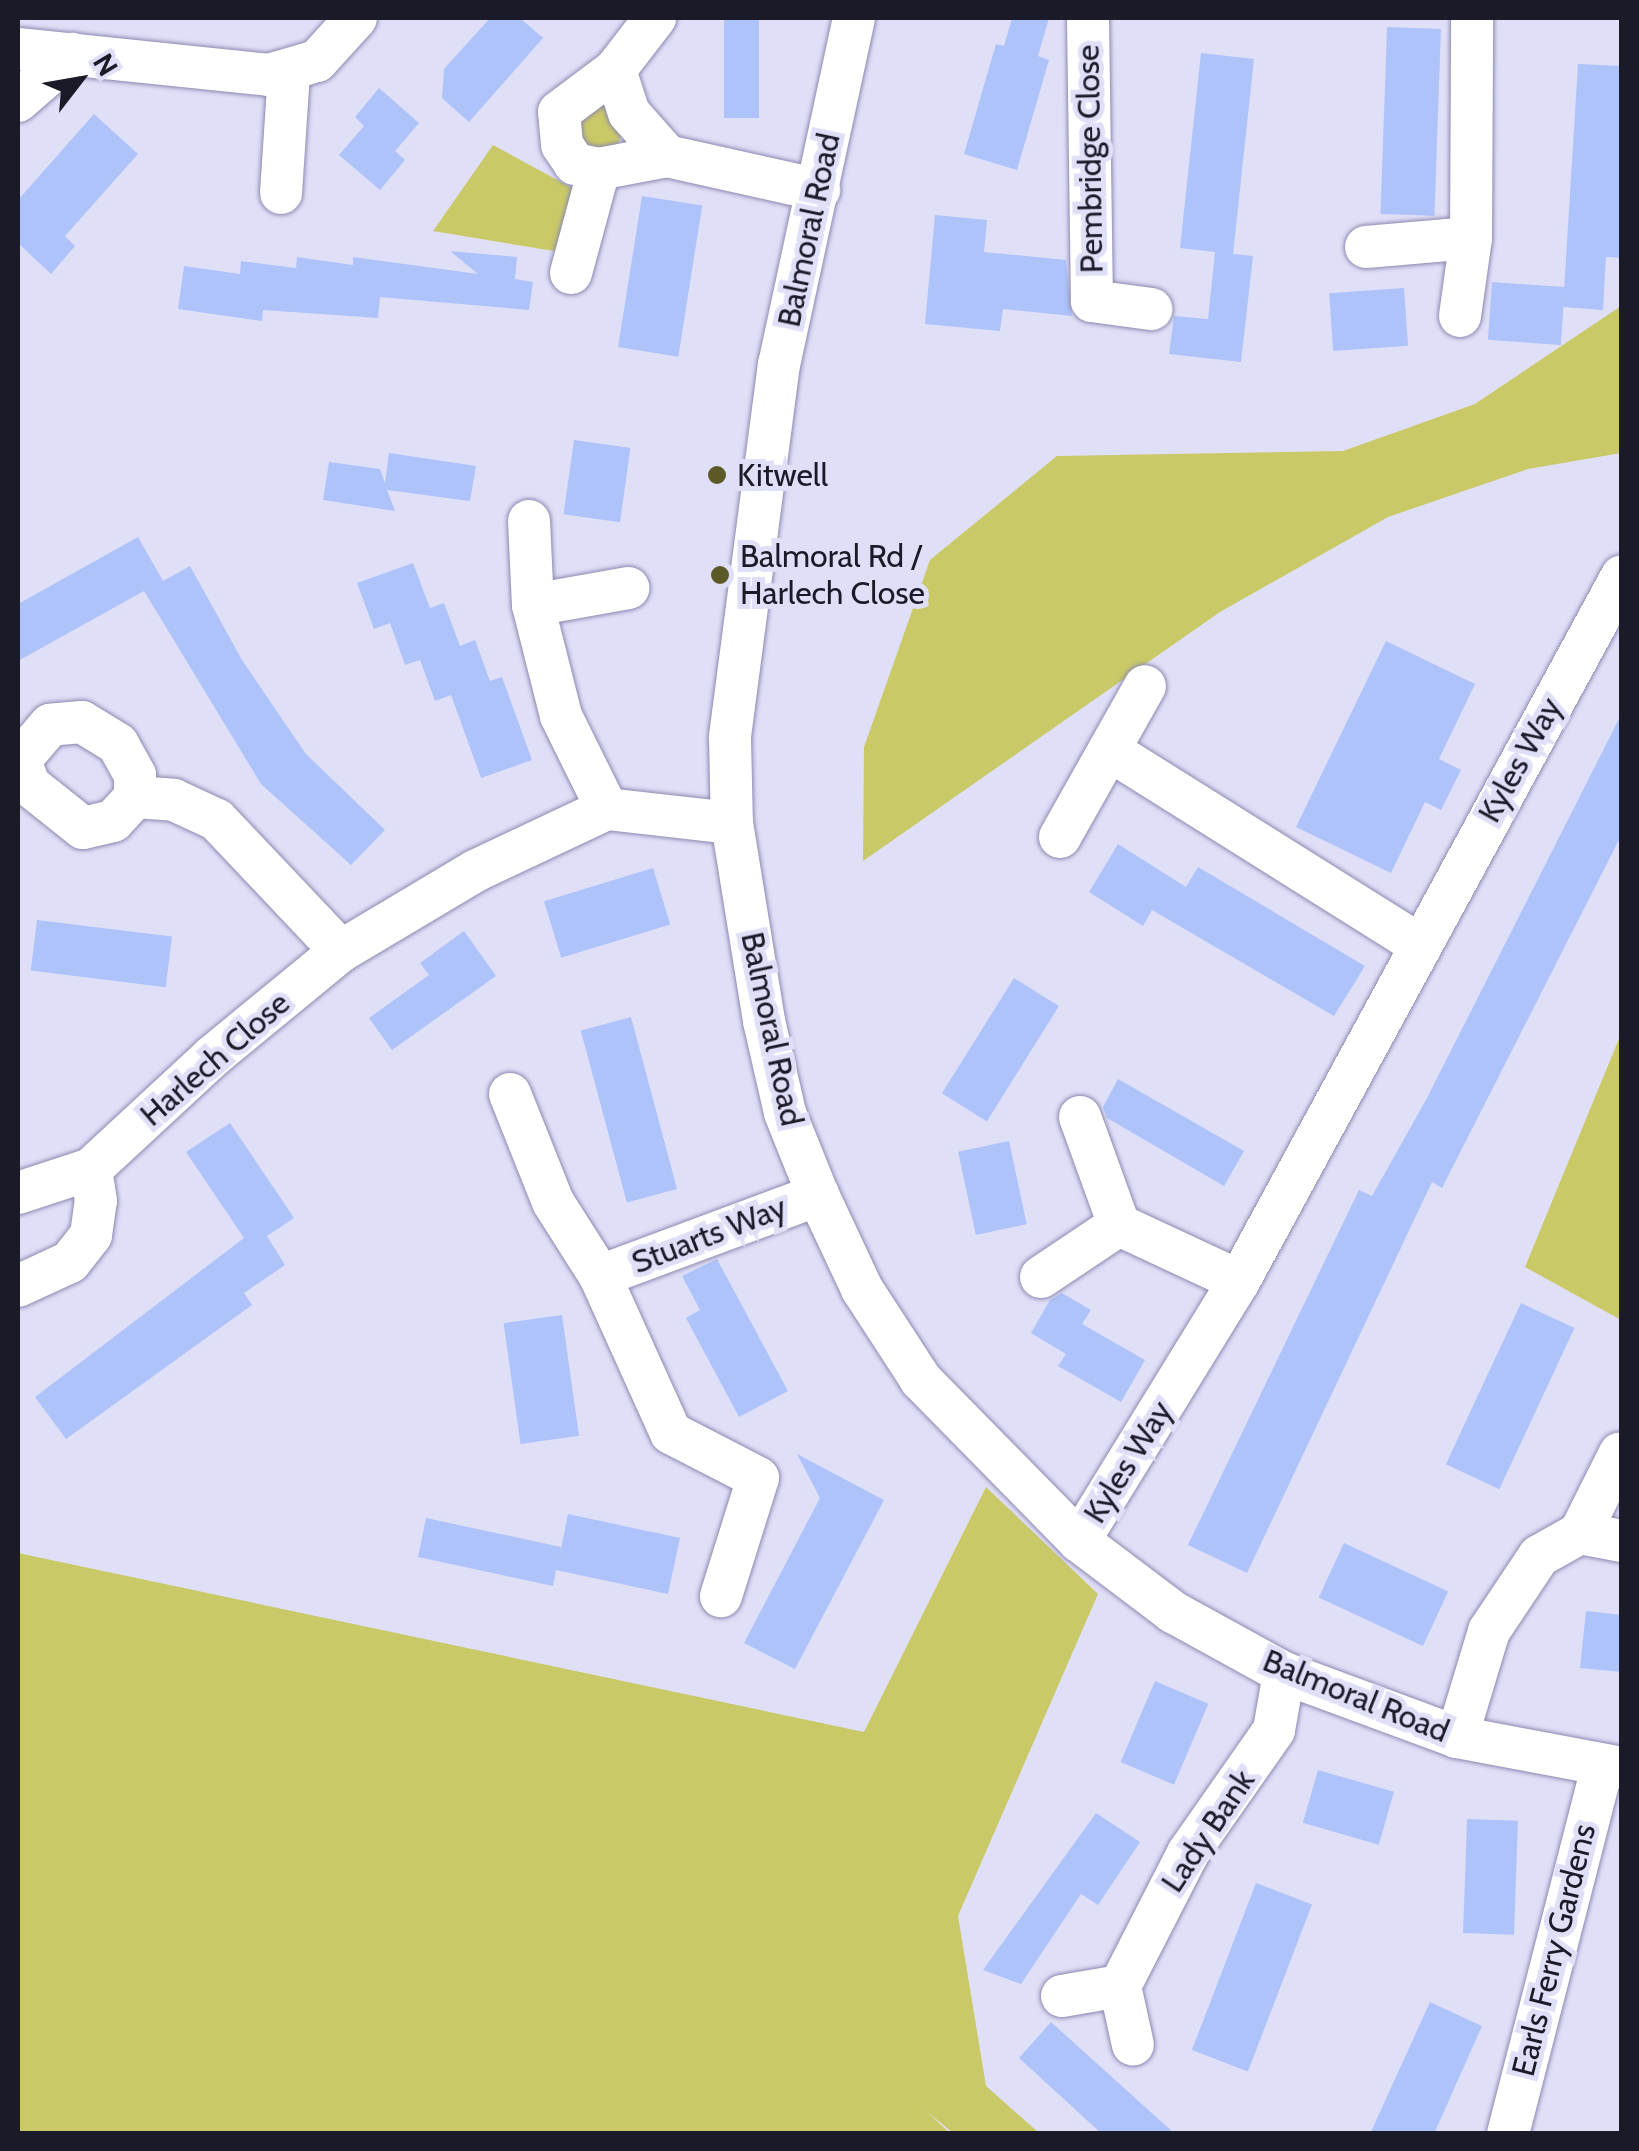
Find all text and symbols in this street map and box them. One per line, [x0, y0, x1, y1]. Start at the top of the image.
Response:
north arrow [30, 30, 130, 130]
street label: Pembridge Close [1069, 44, 1111, 274]
text: N [86, 47, 125, 82]
street label: Balmoral Road [770, 130, 848, 330]
place label: Kitwell [737, 456, 828, 494]
marker: Kitwell [706, 464, 728, 486]
place label: Balmoral Rd / Harlech Close [740, 538, 925, 613]
marker: Balmoral Rd / Harlech Close [709, 564, 731, 586]
street label: Kyles Way [1470, 691, 1570, 829]
street label: Balmoral Road [733, 929, 811, 1129]
street label: Harlech Close [133, 984, 297, 1134]
street label: Stuarts Way [626, 1188, 792, 1282]
street label: Kyles Way [1076, 1394, 1180, 1530]
street label: Balmoral Road [1257, 1641, 1455, 1751]
street label: Lady Bank [1153, 1763, 1263, 1899]
street label: Earls Ferry Gardens [1504, 1820, 1604, 2080]

